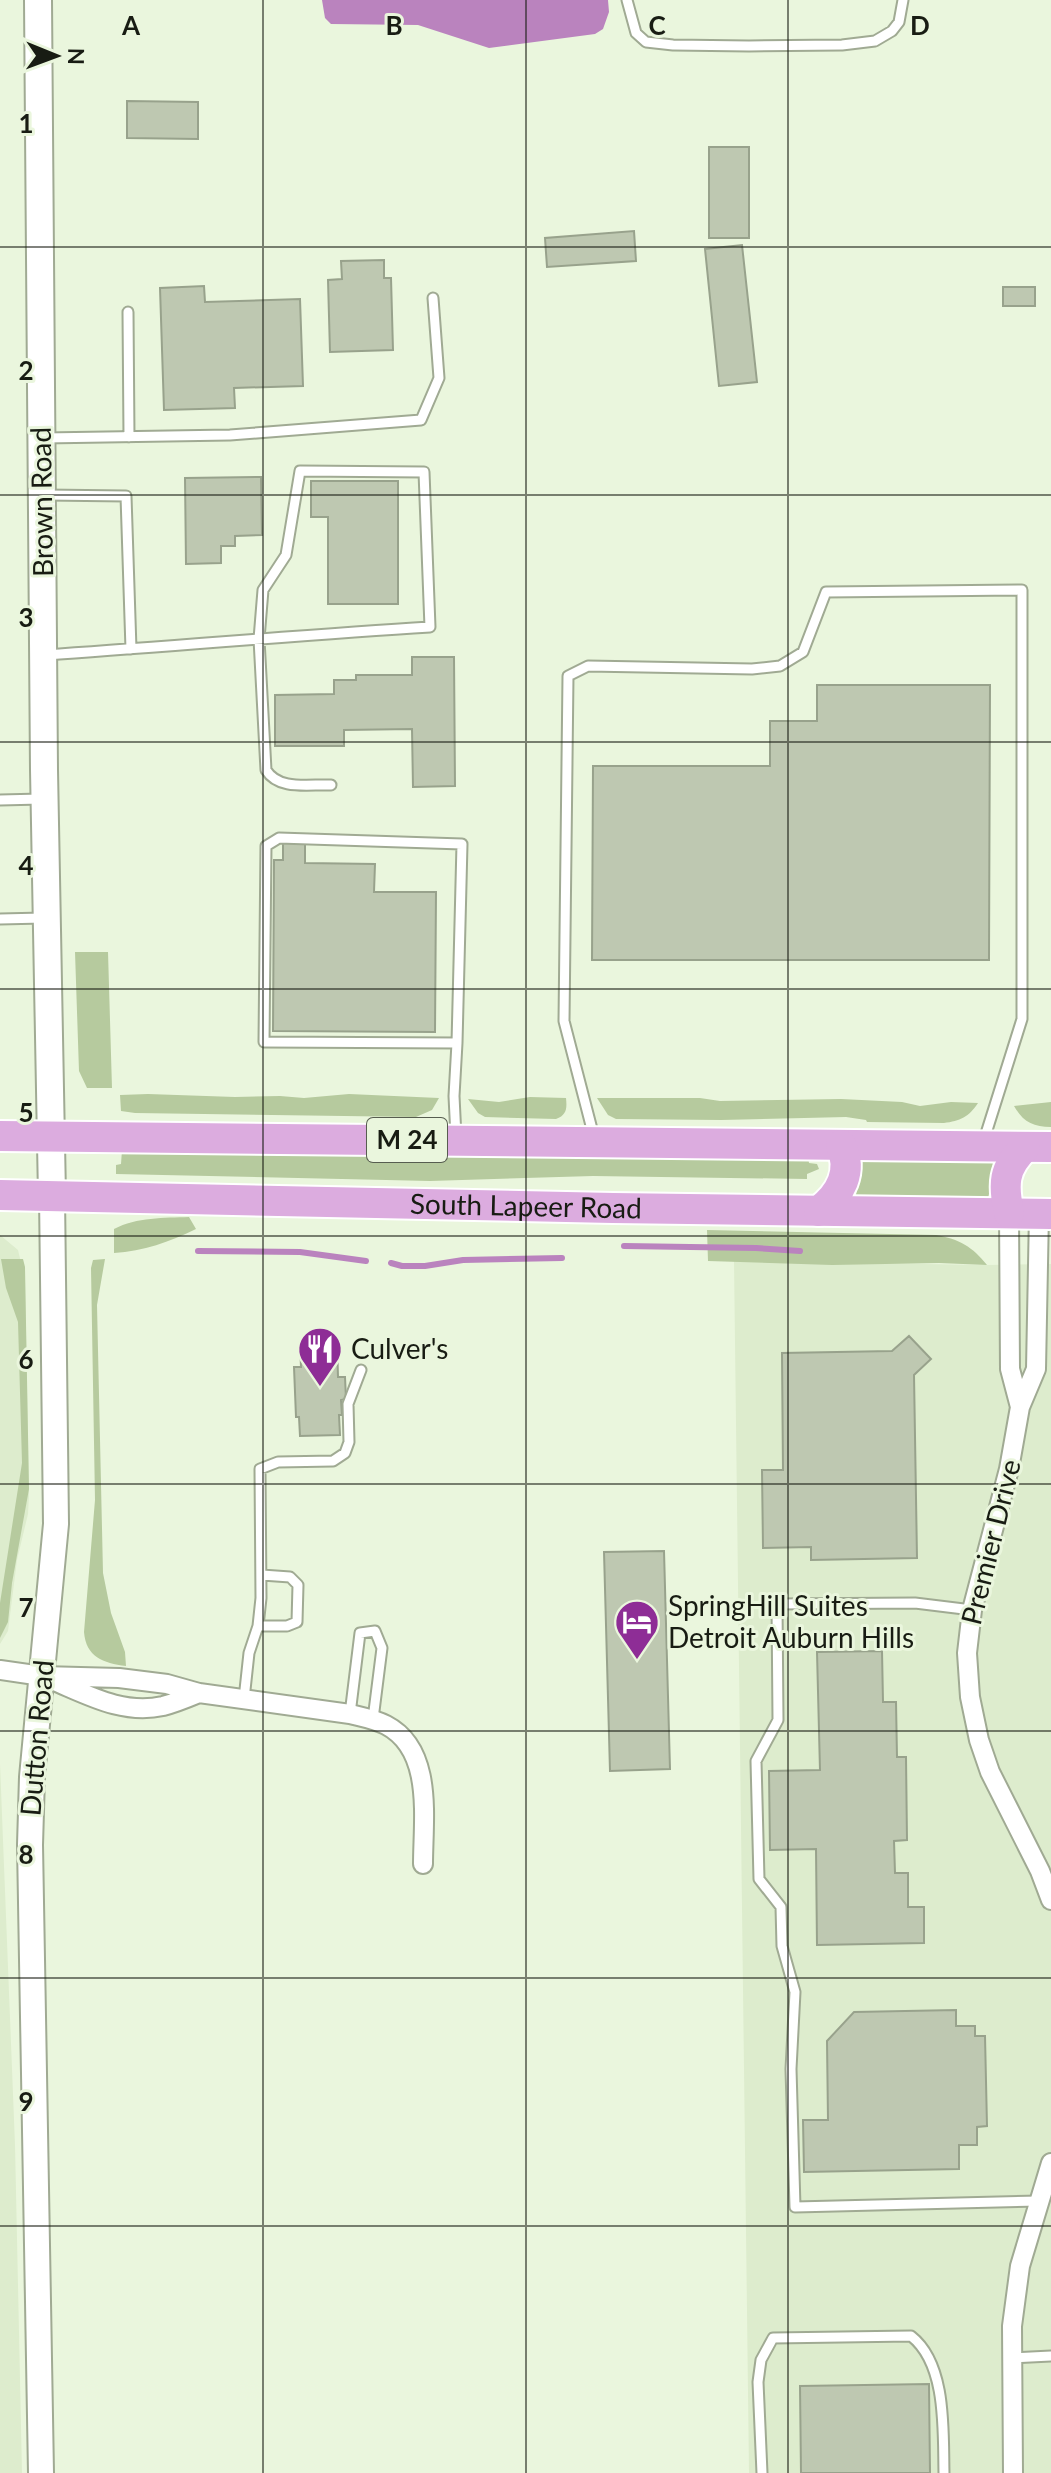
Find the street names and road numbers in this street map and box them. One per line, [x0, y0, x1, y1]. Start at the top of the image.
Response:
street label: Brown Road [23, 427, 59, 577]
road number: M 24 [367, 1118, 447, 1162]
street label: South Lapeer Road [410, 1186, 642, 1224]
street label: Premier Drive [953, 1456, 1027, 1628]
street label: Dutton Road [12, 1658, 60, 1817]

